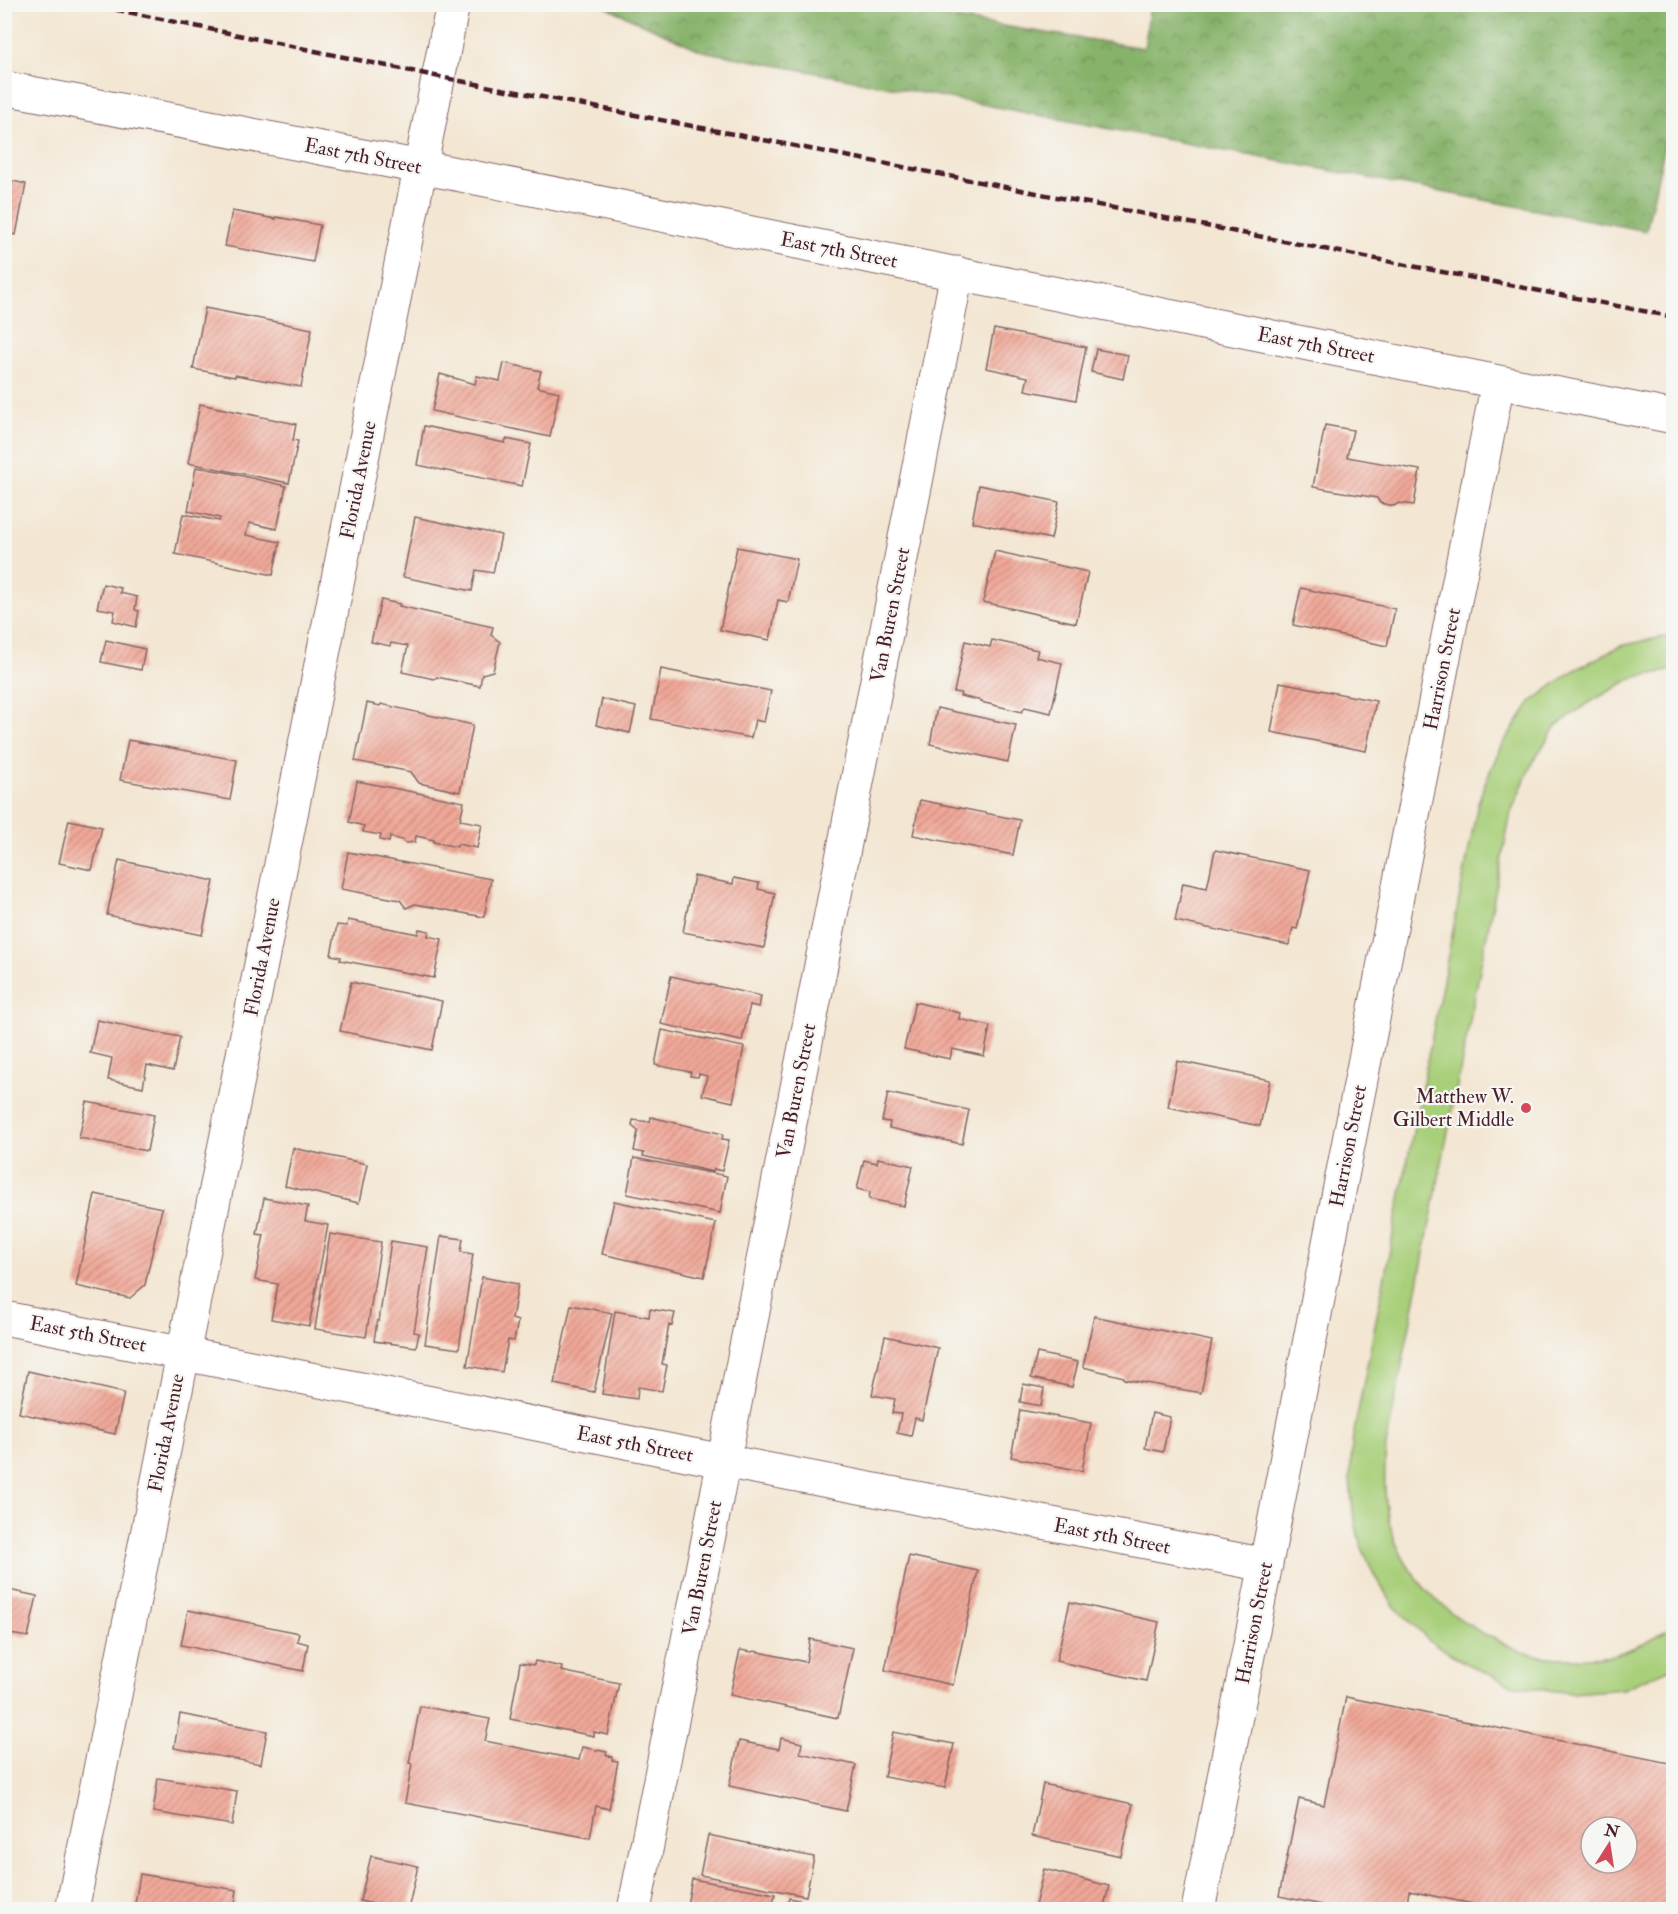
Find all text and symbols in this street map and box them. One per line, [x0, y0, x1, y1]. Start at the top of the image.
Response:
street label: East 7th Street [302, 132, 424, 180]
street label: East 7th Street [778, 226, 900, 274]
street label: East 7th Street [1255, 321, 1377, 369]
street label: Florida Avenue [334, 419, 382, 541]
street label: Van Buren Street [865, 545, 915, 685]
street label: Harrison Street [1418, 605, 1466, 732]
street label: Florida Avenue [238, 896, 286, 1018]
street label: Van Buren Street [771, 1021, 821, 1161]
street label: Harrison Street [1324, 1082, 1372, 1209]
place label: Matthew W. Gilbert Middle [1393, 1084, 1514, 1132]
marker: Matthew W. Gilbert Middle [1519, 1101, 1533, 1115]
street label: East 5th Street [28, 1310, 149, 1358]
street label: Florida Avenue [142, 1372, 190, 1494]
street label: East 5th Street [575, 1420, 696, 1468]
street label: Van Buren Street [677, 1498, 727, 1638]
street label: East 5th Street [1052, 1512, 1173, 1560]
street label: Harrison Street [1230, 1559, 1278, 1686]
north arrow [1579, 1815, 1639, 1875]
text: N [1602, 1820, 1622, 1843]

